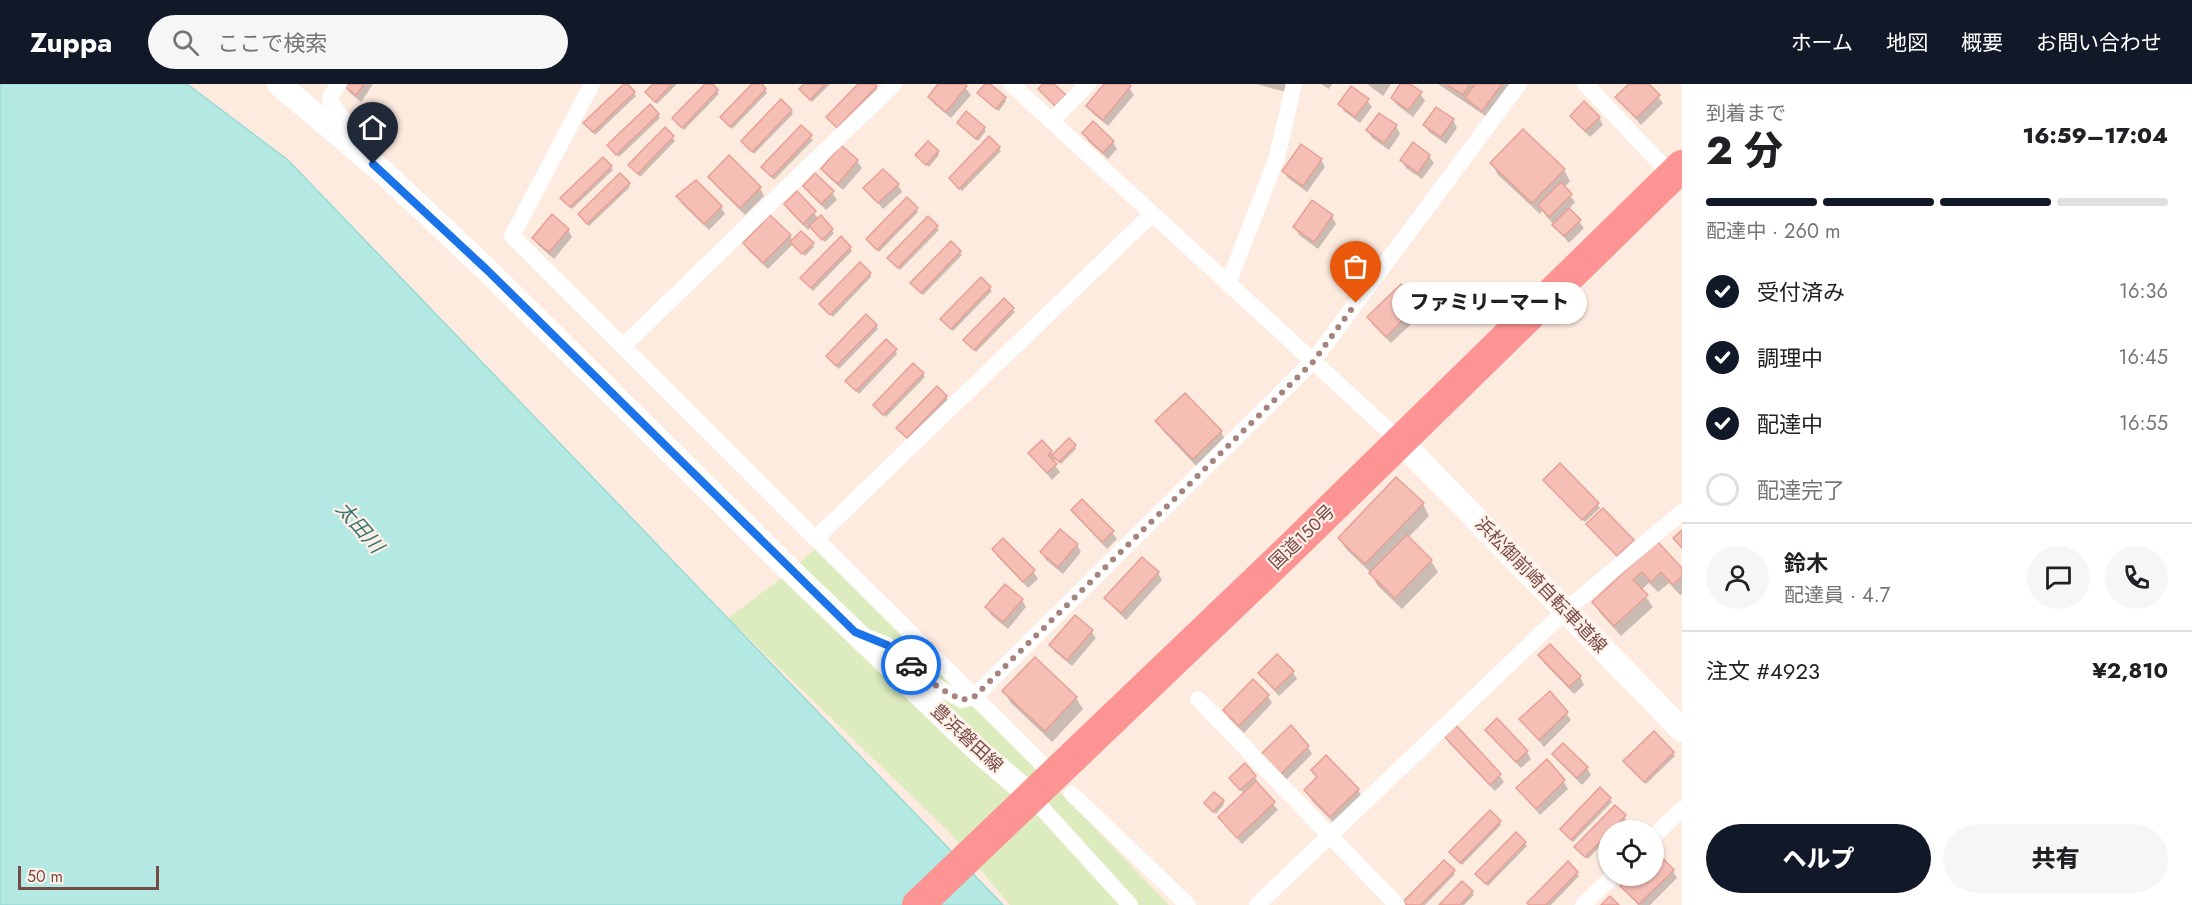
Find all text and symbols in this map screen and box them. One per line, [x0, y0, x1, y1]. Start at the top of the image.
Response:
search box [148, 15, 568, 69]
text: Zuppa [30, 22, 112, 63]
icon: search [169, 26, 202, 59]
text: ここで検索 [217, 27, 327, 59]
text: ホーム [1791, 28, 1853, 58]
text: 地図 [1886, 28, 1928, 58]
text: 概要 [1961, 28, 2003, 58]
text: お問い合わせ [2036, 28, 2162, 58]
text: 到着まで [1706, 99, 1786, 128]
pin [347, 102, 398, 164]
icon: home [356, 111, 389, 144]
text: 16:59–17:04 [2023, 119, 2168, 151]
text: 2 分 [1706, 122, 1783, 179]
text: 配達中 · 260 m [1706, 217, 1841, 246]
pin [1330, 241, 1381, 303]
icon: bag [1339, 250, 1372, 283]
icon: check [1706, 275, 1739, 308]
text: 受付済み [1757, 276, 1845, 308]
text: 16:36 [2119, 277, 2168, 306]
callout: ファミリーマート [1392, 282, 1587, 324]
text: ファミリーマート [1410, 288, 1570, 317]
icon: check [1706, 341, 1739, 374]
text: 調理中 [1757, 342, 1823, 374]
text: 16:45 [2119, 343, 2168, 372]
icon: check [1706, 407, 1739, 440]
text: 配達中 [1757, 408, 1823, 440]
text: 16:55 [2119, 409, 2168, 438]
text: 配達完了 [1757, 474, 1845, 506]
water label: 太田川 [329, 495, 392, 561]
street label: 国道150号 [1263, 499, 1341, 575]
street label: 浜松御前崎自転車道線 [1469, 511, 1613, 659]
button: person [1706, 546, 1769, 609]
button: chat [2027, 546, 2090, 609]
button: phone [2105, 546, 2168, 609]
text: 鈴木 [1784, 547, 1828, 579]
text: 配達員 · 4.7 [1784, 581, 1890, 610]
courier [881, 635, 941, 695]
icon: car [895, 649, 928, 682]
text: ¥2,810 [2092, 654, 2168, 686]
text: 注文 #4923 [1706, 655, 1820, 687]
street label: 豊浜磐田線 [925, 698, 1009, 778]
map controls [1598, 820, 1664, 886]
button: locate [1598, 820, 1664, 886]
button: ヘルプ [1706, 824, 1931, 893]
button: 共有 [1943, 824, 2168, 893]
scale bar [18, 863, 159, 890]
text: 50 m [27, 865, 63, 888]

